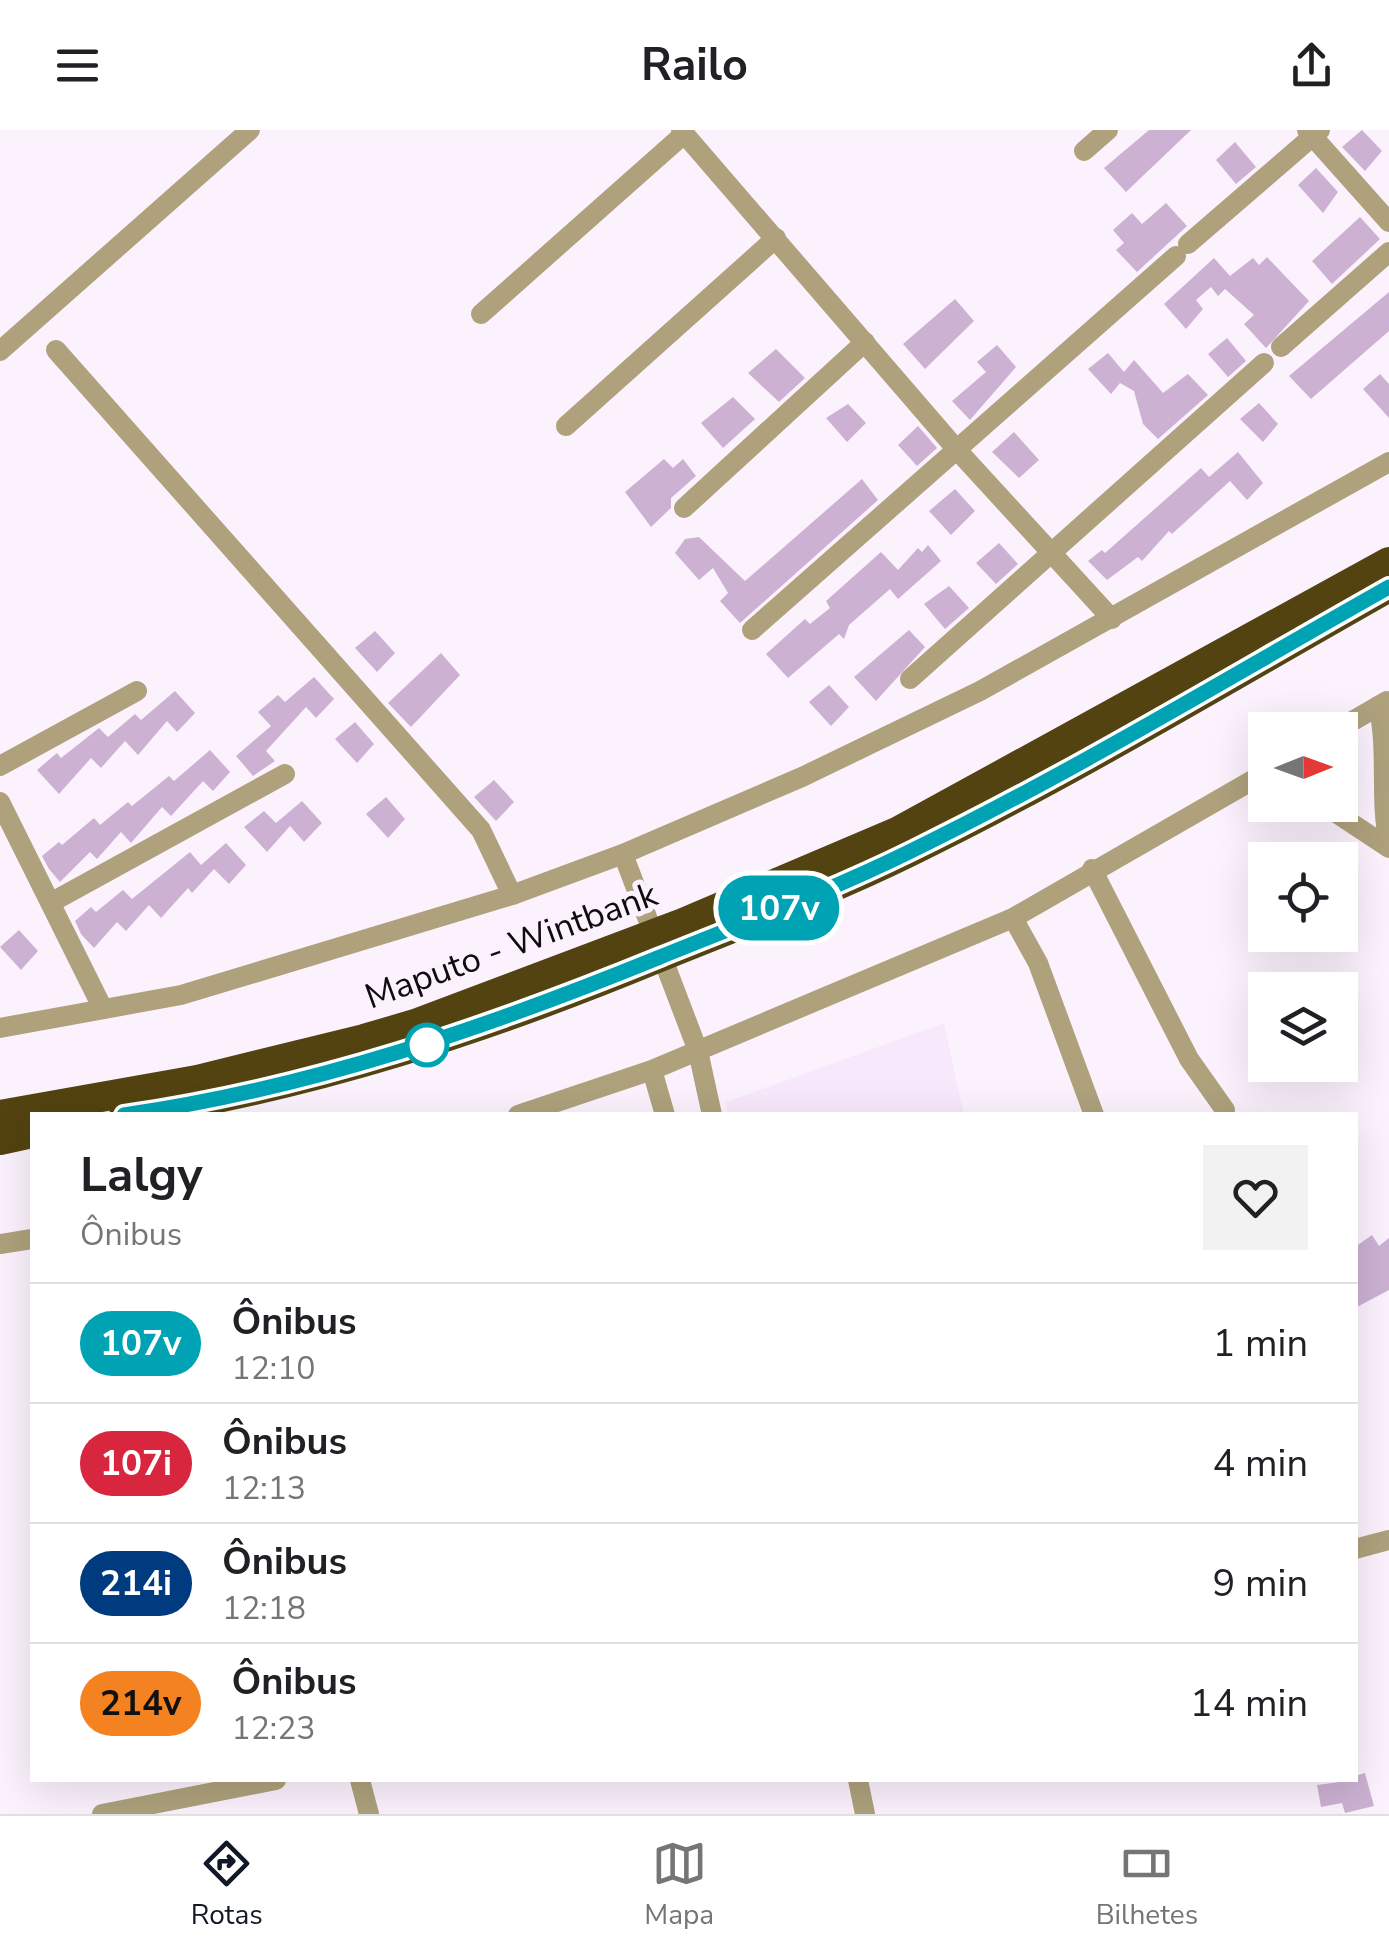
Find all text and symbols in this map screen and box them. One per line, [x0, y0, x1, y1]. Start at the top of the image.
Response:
text: Railo [641, 35, 748, 96]
icon: menu [50, 38, 105, 93]
icon: share [1284, 38, 1339, 93]
north arrow [1248, 712, 1358, 822]
map controls [1248, 712, 1358, 1082]
button: locate [1248, 842, 1358, 952]
street label: Maputo - Wintbank [358, 871, 664, 1020]
line badge: 107v [709, 876, 849, 940]
text: 107v [738, 885, 820, 932]
button: layers [1248, 972, 1358, 1082]
unlabelled marker [406, 1024, 448, 1066]
text: Lalgy [80, 1142, 203, 1208]
button: heart [1203, 1145, 1308, 1250]
text: Ônibus [80, 1213, 182, 1256]
text: Ônibus [231, 1296, 357, 1347]
text: 1 min [1213, 1318, 1308, 1369]
text: 107v [100, 1320, 181, 1367]
text: 12:10 [231, 1347, 316, 1390]
text: Ônibus [222, 1416, 347, 1467]
text: 4 min [1213, 1438, 1308, 1489]
text: 107i [100, 1440, 172, 1487]
text: 12:13 [222, 1467, 306, 1510]
text: Ônibus [222, 1536, 347, 1587]
text: 9 min [1213, 1558, 1308, 1609]
text: 214i [100, 1560, 172, 1607]
text: 12:18 [222, 1587, 306, 1630]
text: Ônibus [231, 1656, 357, 1707]
text: 14 min [1190, 1678, 1308, 1729]
text: 214v [100, 1680, 181, 1727]
text: 12:23 [231, 1707, 316, 1750]
tab: Rotas [191, 1836, 263, 1934]
tab: Mapa [644, 1836, 714, 1934]
tab: Bilhetes [1096, 1836, 1198, 1934]

